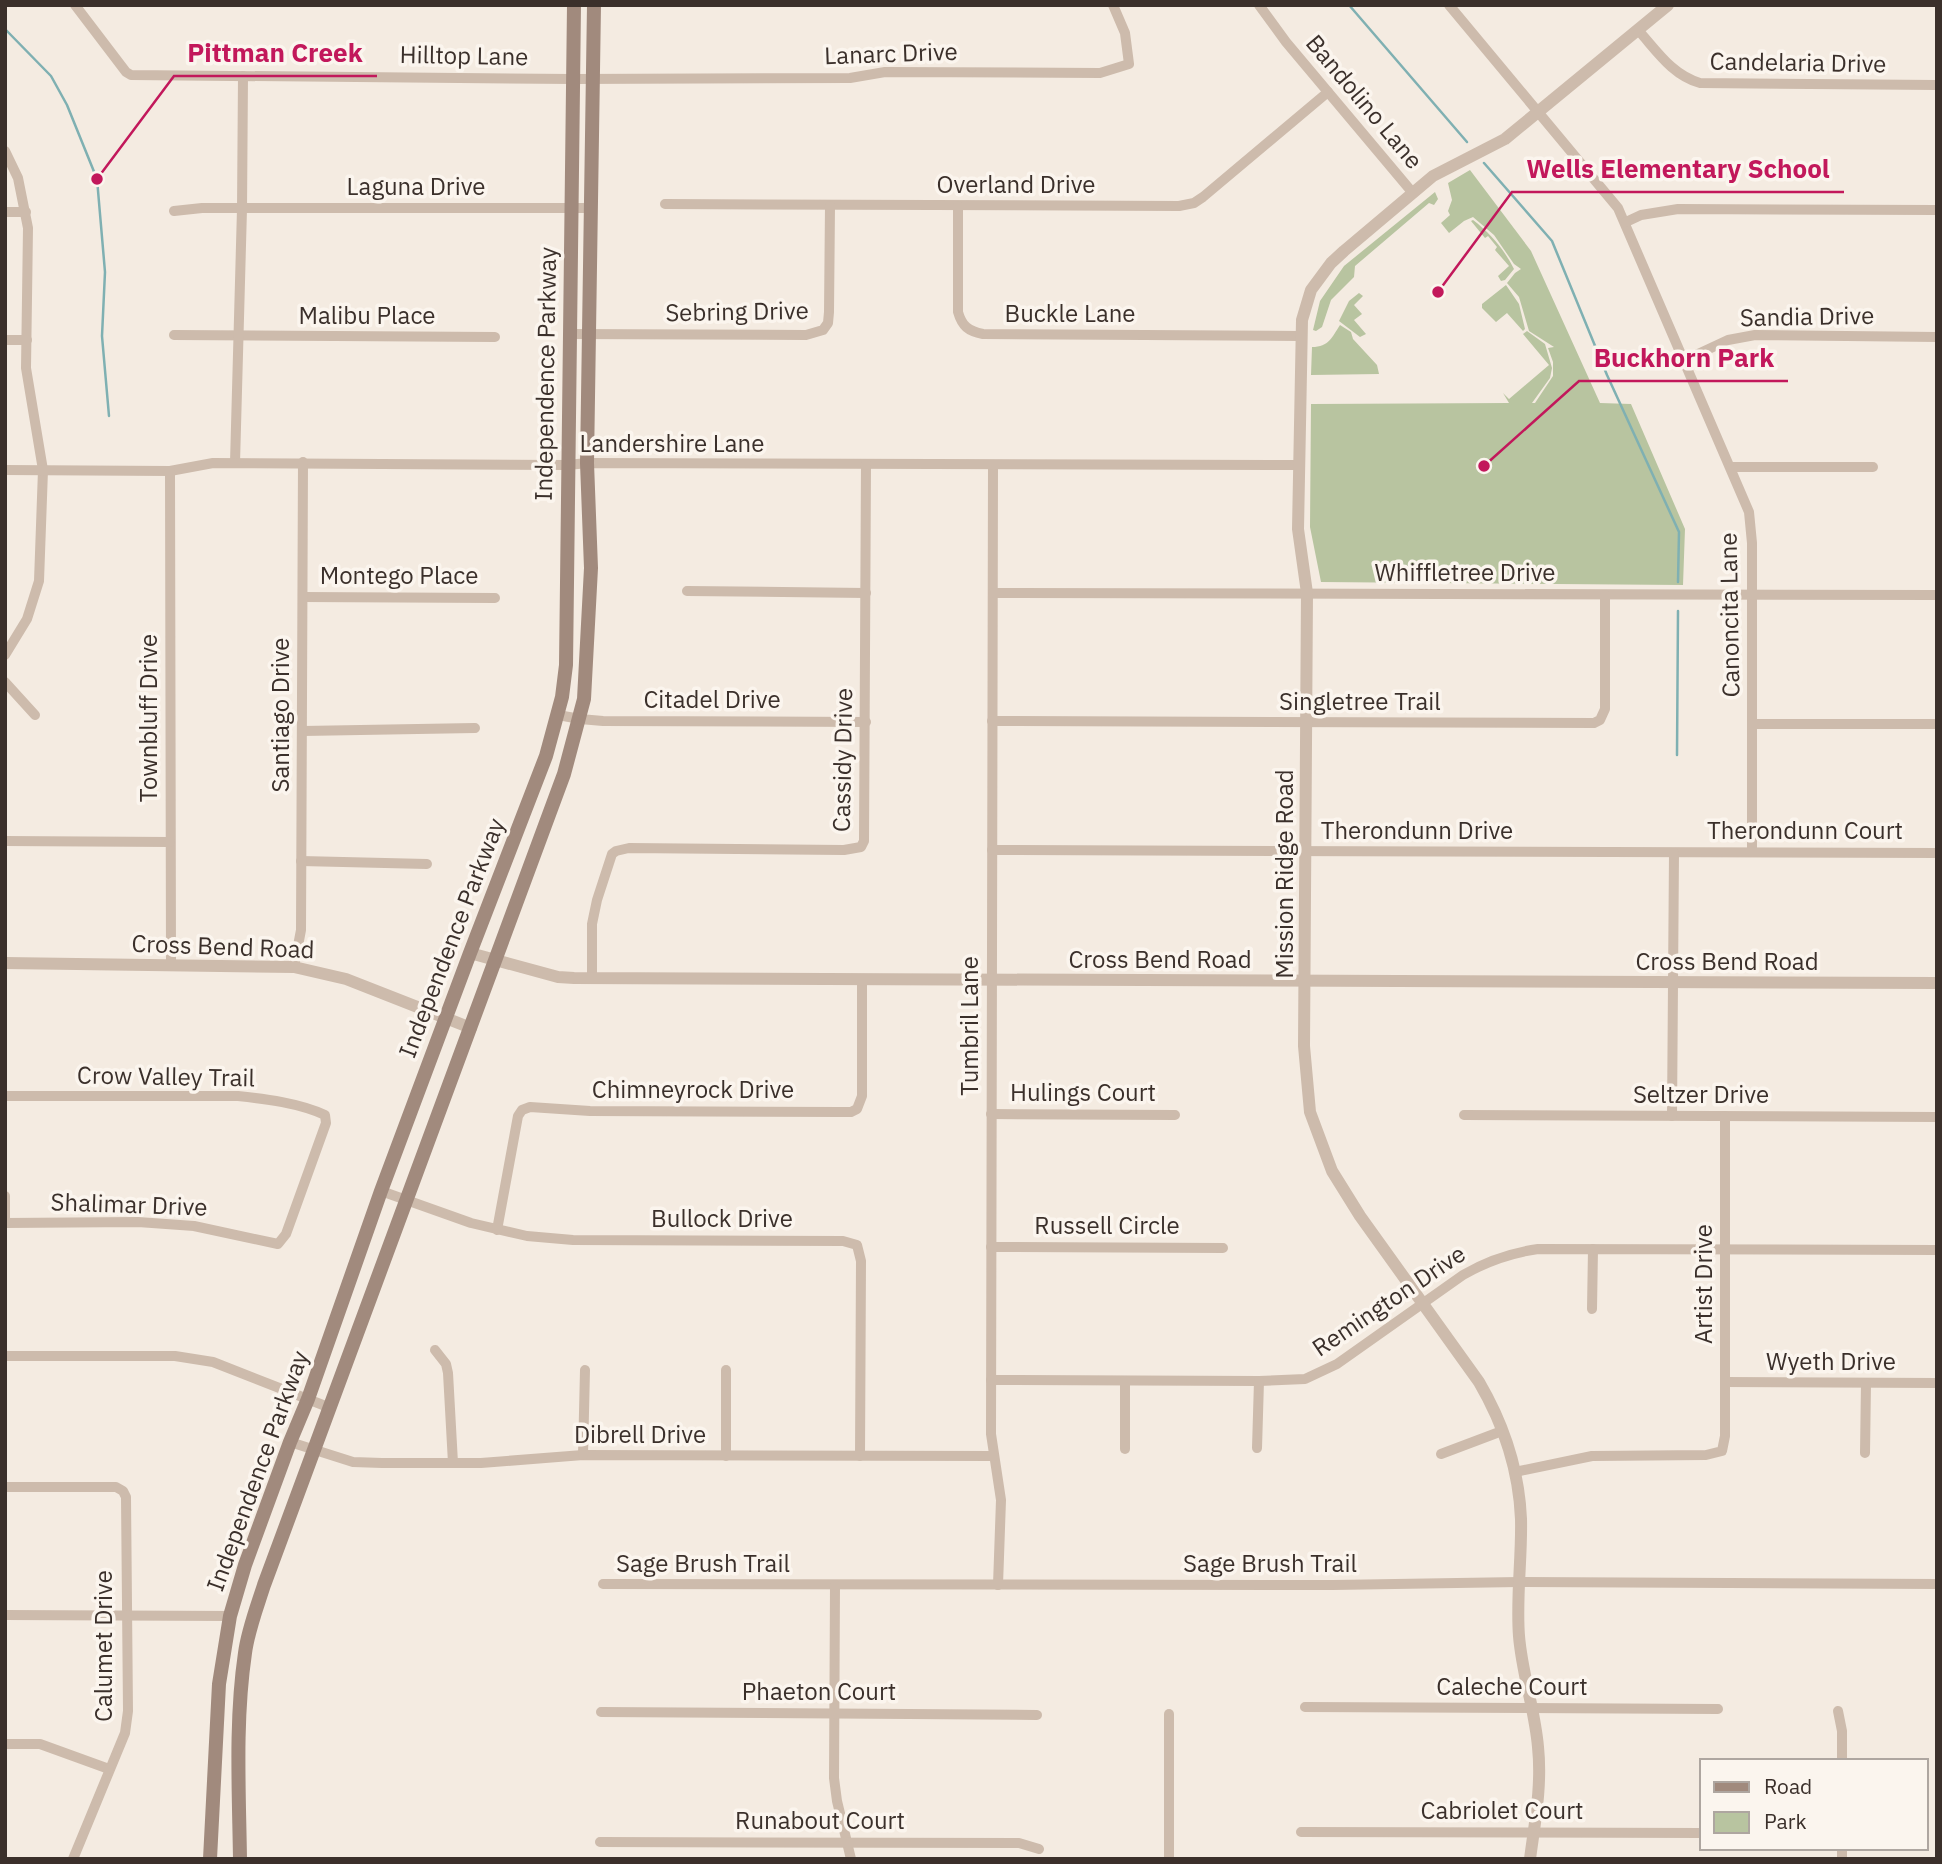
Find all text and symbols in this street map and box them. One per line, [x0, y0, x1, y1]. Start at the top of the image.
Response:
street label: Bandolino Lane [1299, 27, 1430, 175]
callout: Pittman Creek [174, 29, 377, 76]
text: Pittman Creek [187, 35, 363, 69]
street label: Lanarc Drive [824, 35, 958, 71]
street label: Hilltop Lane [399, 38, 529, 72]
street label: Candelaria Drive [1709, 44, 1887, 80]
callout: Wells Elementary School [1512, 145, 1844, 192]
text: Wells Elementary School [1526, 151, 1830, 185]
street label: Overland Drive [937, 168, 1095, 200]
street label: Laguna Drive [347, 170, 485, 202]
street label: Independence Parkway [527, 247, 563, 501]
street label: Sebring Drive [665, 294, 809, 328]
street label: Buckle Lane [1004, 297, 1136, 329]
street label: Malibu Place [298, 299, 436, 331]
street label: Sandia Drive [1739, 299, 1875, 333]
callout: Buckhorn Park [1579, 334, 1788, 381]
text: Buckhorn Park [1594, 340, 1774, 374]
street label: Landershire Lane [580, 427, 764, 459]
street label: Canoncita Lane [1712, 532, 1746, 698]
street label: Whiffletree Drive [1374, 556, 1556, 588]
street label: Montego Place [320, 559, 478, 591]
street label: Townbluff Drive [132, 634, 164, 802]
street label: Santiago Drive [264, 638, 296, 792]
street label: Citadel Drive [643, 683, 781, 715]
street label: Singletree Trail [1279, 685, 1441, 717]
street label: Cassidy Drive [825, 688, 859, 832]
street label: Mission Ridge Road [1268, 769, 1300, 979]
street label: Independence Parkway [391, 813, 512, 1062]
street label: Therondunn Drive [1321, 814, 1513, 846]
street label: Therondunn Court [1707, 814, 1903, 846]
street label: Cross Bend Road [131, 927, 315, 965]
street label: Cross Bend Road [1068, 943, 1252, 975]
street label: Cross Bend Road [1635, 945, 1819, 977]
street label: Tumbril Lane [953, 956, 985, 1096]
street label: Crow Valley Trail [77, 1058, 255, 1094]
street label: Chimneyrock Drive [592, 1073, 794, 1105]
street label: Hulings Court [1010, 1076, 1156, 1108]
street label: Seltzer Drive [1633, 1078, 1769, 1110]
street label: Shalimar Drive [50, 1185, 208, 1223]
street label: Bullock Drive [651, 1202, 793, 1234]
street label: Russell Circle [1034, 1209, 1180, 1241]
street label: Artist Drive [1687, 1224, 1719, 1344]
street label: Remington Drive [1306, 1237, 1471, 1363]
street label: Wyeth Drive [1766, 1345, 1896, 1377]
street label: Independence Parkway [199, 1346, 316, 1595]
street label: Dibrell Drive [574, 1418, 706, 1450]
street label: Sage Brush Trail [616, 1547, 790, 1579]
street label: Sage Brush Trail [1183, 1547, 1357, 1579]
street label: Calumet Drive [87, 1570, 119, 1722]
street label: Caleche Court [1436, 1670, 1588, 1702]
street label: Phaeton Court [742, 1675, 896, 1707]
legend [1700, 1759, 1928, 1850]
text: Road [1764, 1772, 1812, 1800]
street label: Cabriolet Court [1421, 1794, 1583, 1826]
street label: Runabout Court [735, 1804, 905, 1836]
text: Park [1764, 1807, 1807, 1835]

